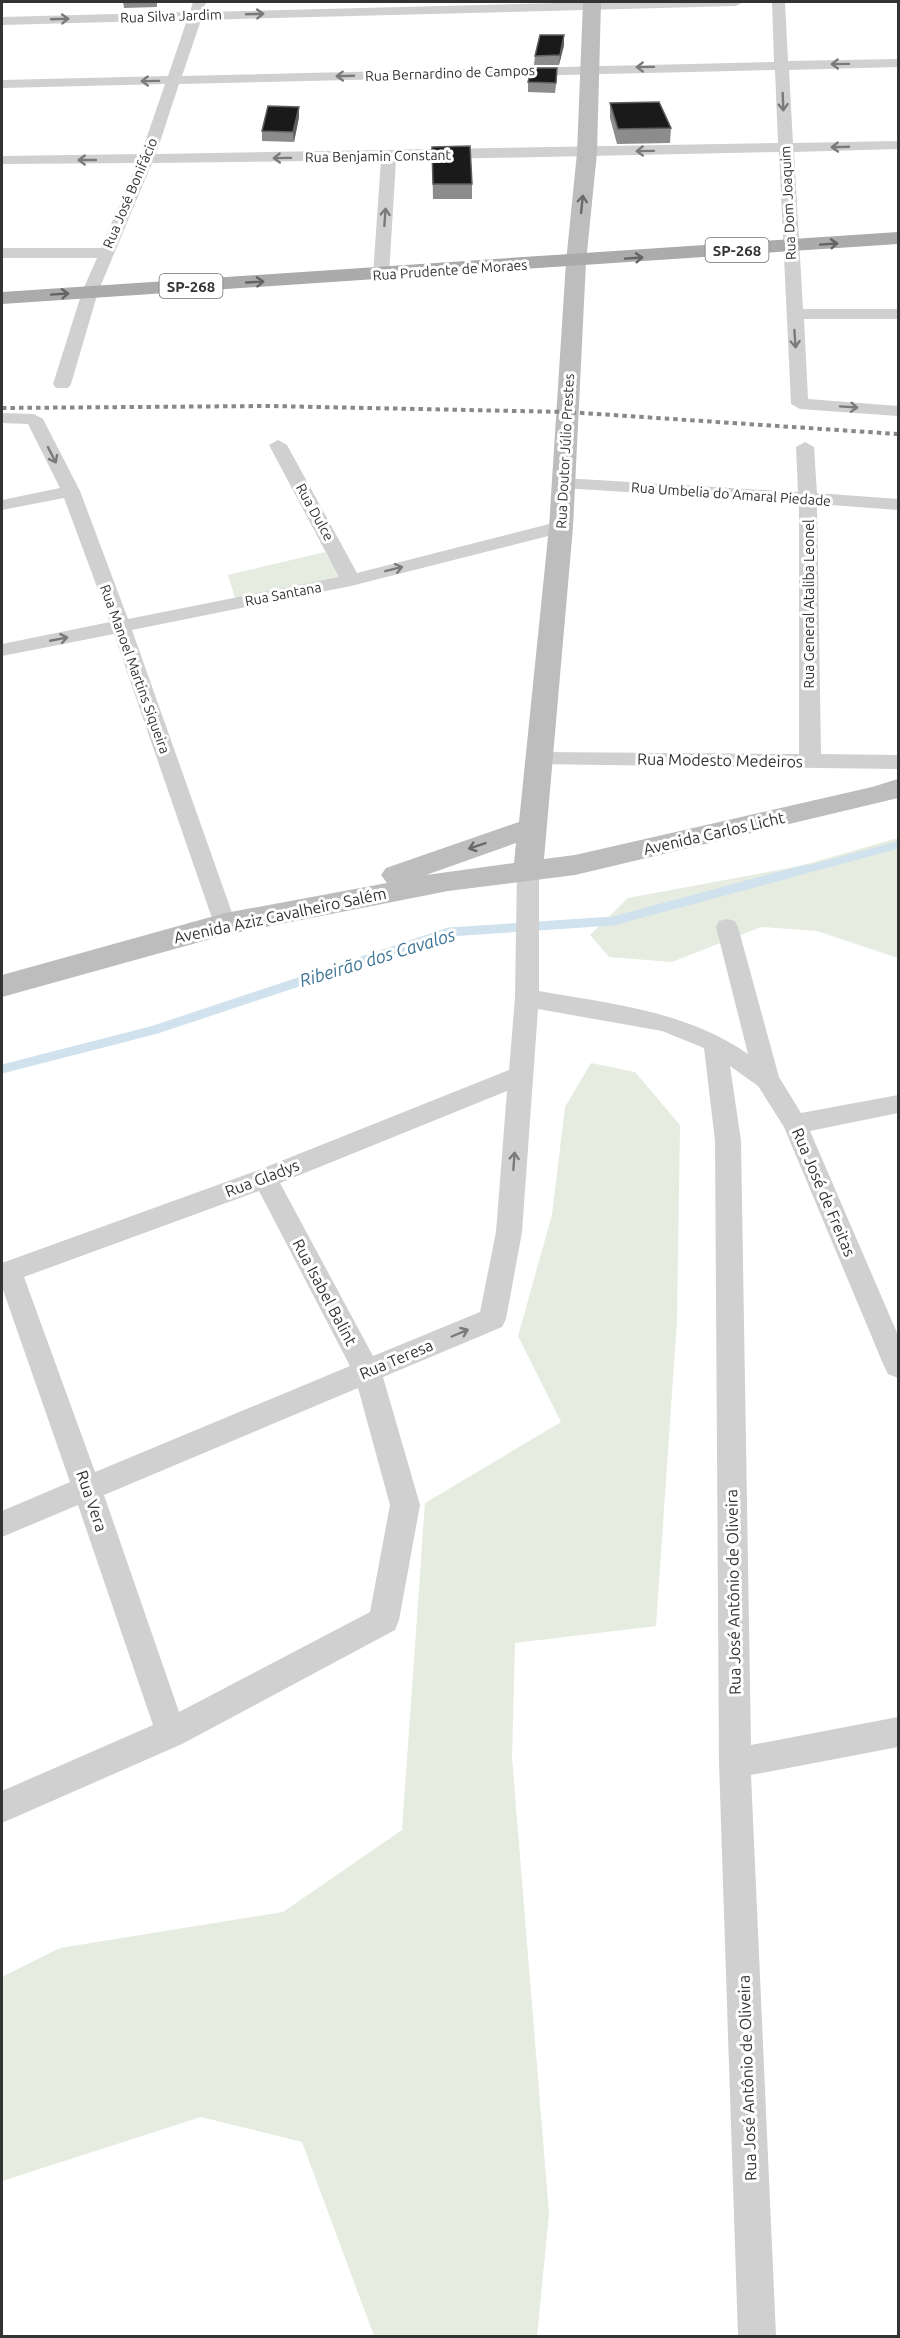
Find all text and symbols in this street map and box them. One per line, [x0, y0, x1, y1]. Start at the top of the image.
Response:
street label: Rua Silva Jardim [120, 6, 222, 26]
one-way arrow [244, 9, 264, 20]
one-way arrow [49, 14, 69, 25]
one-way arrow [831, 58, 851, 70]
street label: Rua Bernardino de Campos [365, 62, 535, 84]
one-way arrow [636, 62, 656, 73]
one-way arrow [336, 70, 356, 82]
one-way arrow [141, 76, 161, 87]
one-way arrow [777, 91, 788, 111]
street label: Rua José Bonifácio [100, 135, 160, 251]
one-way arrow [831, 141, 851, 152]
street label: Rua Dom Joaquim [777, 145, 799, 261]
one-way arrow [636, 146, 656, 157]
street label: Rua Benjamin Constant [305, 147, 452, 165]
one-way arrow [273, 152, 293, 163]
one-way arrow [78, 154, 98, 166]
one-way arrow [577, 194, 588, 214]
one-way arrow [380, 207, 391, 227]
road number: SP-268 [706, 238, 768, 262]
one-way arrow [818, 238, 838, 249]
one-way arrow [624, 252, 644, 263]
street label: Rua Prudente de Moraes [372, 257, 528, 283]
road number: SP-268 [160, 274, 222, 298]
one-way arrow [244, 277, 264, 288]
one-way arrow [49, 289, 69, 300]
one-way arrow [790, 328, 801, 348]
street label: Rua Doutor Júlio Prestes [553, 373, 577, 529]
one-way arrow [839, 402, 859, 413]
one-way arrow [47, 446, 59, 464]
street label: Rua Umbelia do Amaral Piedade [631, 479, 831, 509]
street label: Rua Dulce [293, 481, 337, 543]
street label: Rua General Ataliba Leonel [801, 519, 817, 689]
one-way arrow [384, 563, 403, 574]
street label: Rua Santana [243, 579, 323, 609]
street label: Rua Manoel Martins Siqueira [97, 582, 173, 756]
one-way arrow [49, 633, 68, 644]
street label: Rua Modesto Medeiros [637, 750, 803, 770]
street label: Avenida Carlos Licht [642, 808, 787, 858]
one-way arrow [468, 841, 487, 852]
street label: Avenida Aziz Cavalheiro Salém [172, 884, 388, 946]
water label: Ribeirão dos Cavalos [297, 924, 458, 990]
street label: Rua José de Freitas [789, 1125, 859, 1259]
one-way arrow [508, 1151, 519, 1171]
street label: Rua Gladys [222, 1156, 302, 1200]
street label: Rua Isabel Balint [289, 1236, 361, 1349]
one-way arrow [450, 1327, 468, 1338]
street label: Rua Teresa [357, 1335, 435, 1383]
street label: Rua Vera [73, 1468, 111, 1534]
street label: Rua José Antônio de Oliveira [722, 1489, 744, 1695]
street label: Rua José Antônio de Oliveira [734, 1975, 760, 2181]

